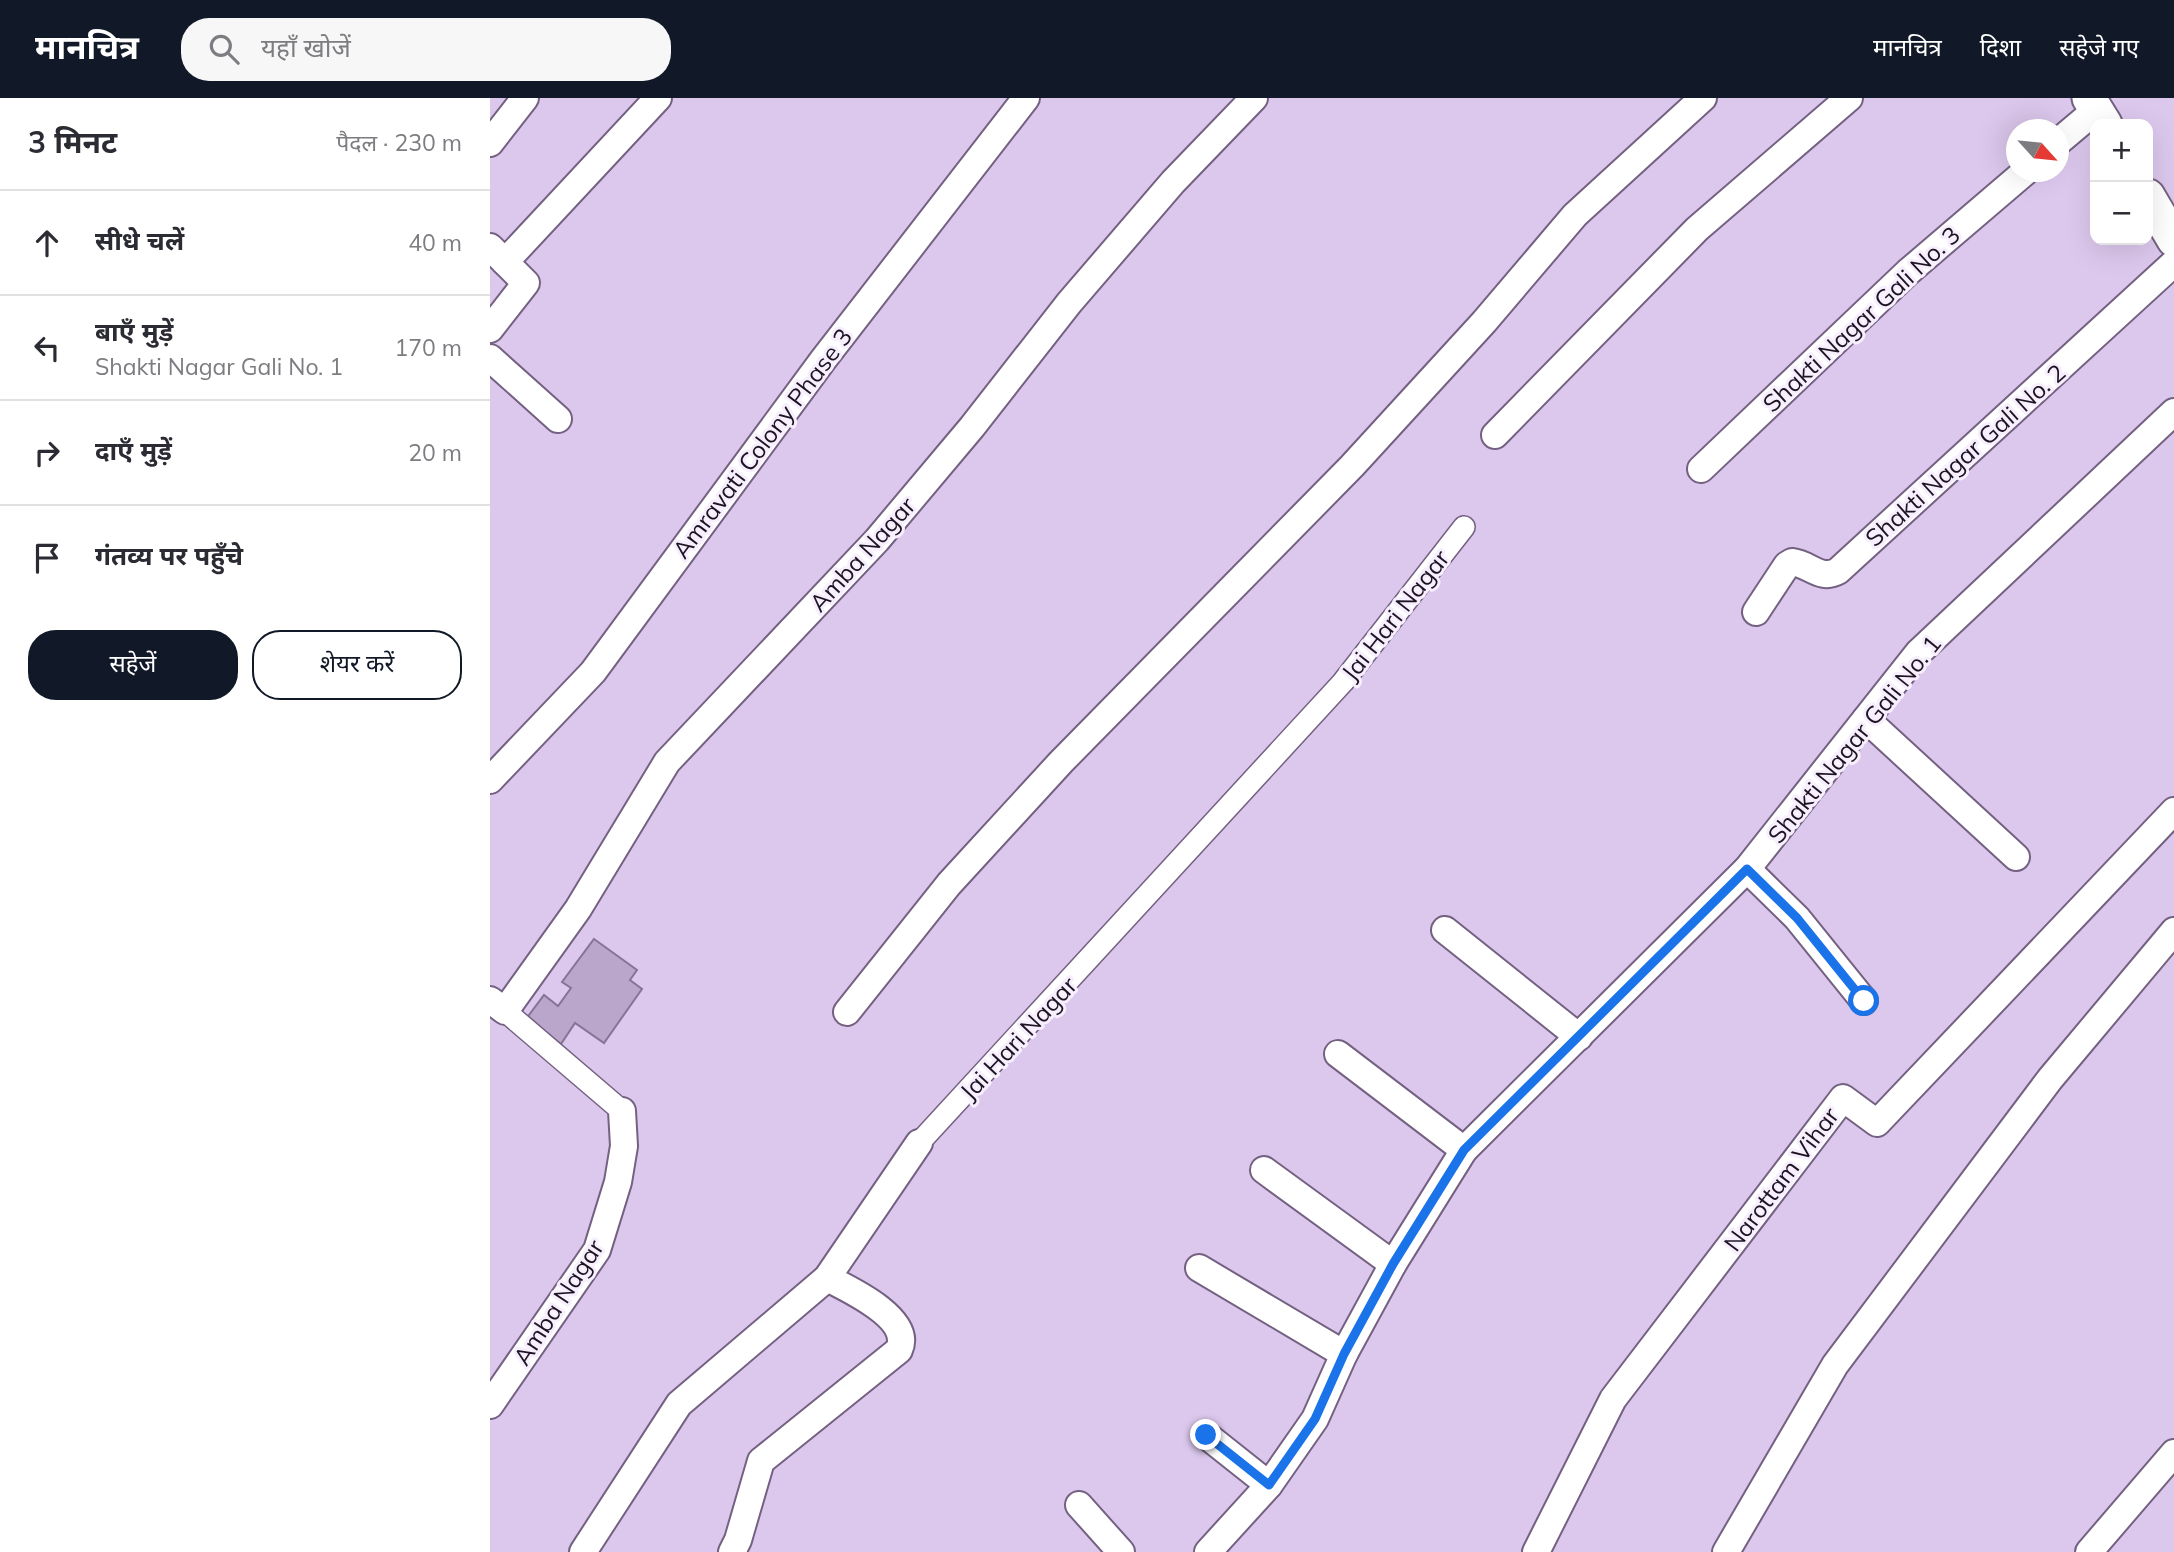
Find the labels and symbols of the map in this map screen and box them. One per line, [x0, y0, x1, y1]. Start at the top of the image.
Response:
north arrow [2006, 119, 2069, 182]
street label: Shakti Nagar Gali No. 3 [1756, 220, 1966, 418]
street label: Amravati Colony Phase 3 [666, 322, 858, 564]
street label: Shakti Nagar Gali No. 2 [1859, 357, 2071, 553]
street label: Amba Nagar [803, 490, 921, 617]
street label: Jai Hari Nagar [1335, 543, 1456, 686]
street label: Shakti Nagar Gali No. 1 [1761, 629, 1947, 849]
street label: Jai Hari Nagar [953, 970, 1083, 1106]
route start [1848, 985, 1879, 1016]
street label: Narottam Vihar [1717, 1101, 1845, 1257]
street label: Amba Nagar [506, 1233, 610, 1370]
route end [1190, 1419, 1221, 1450]

